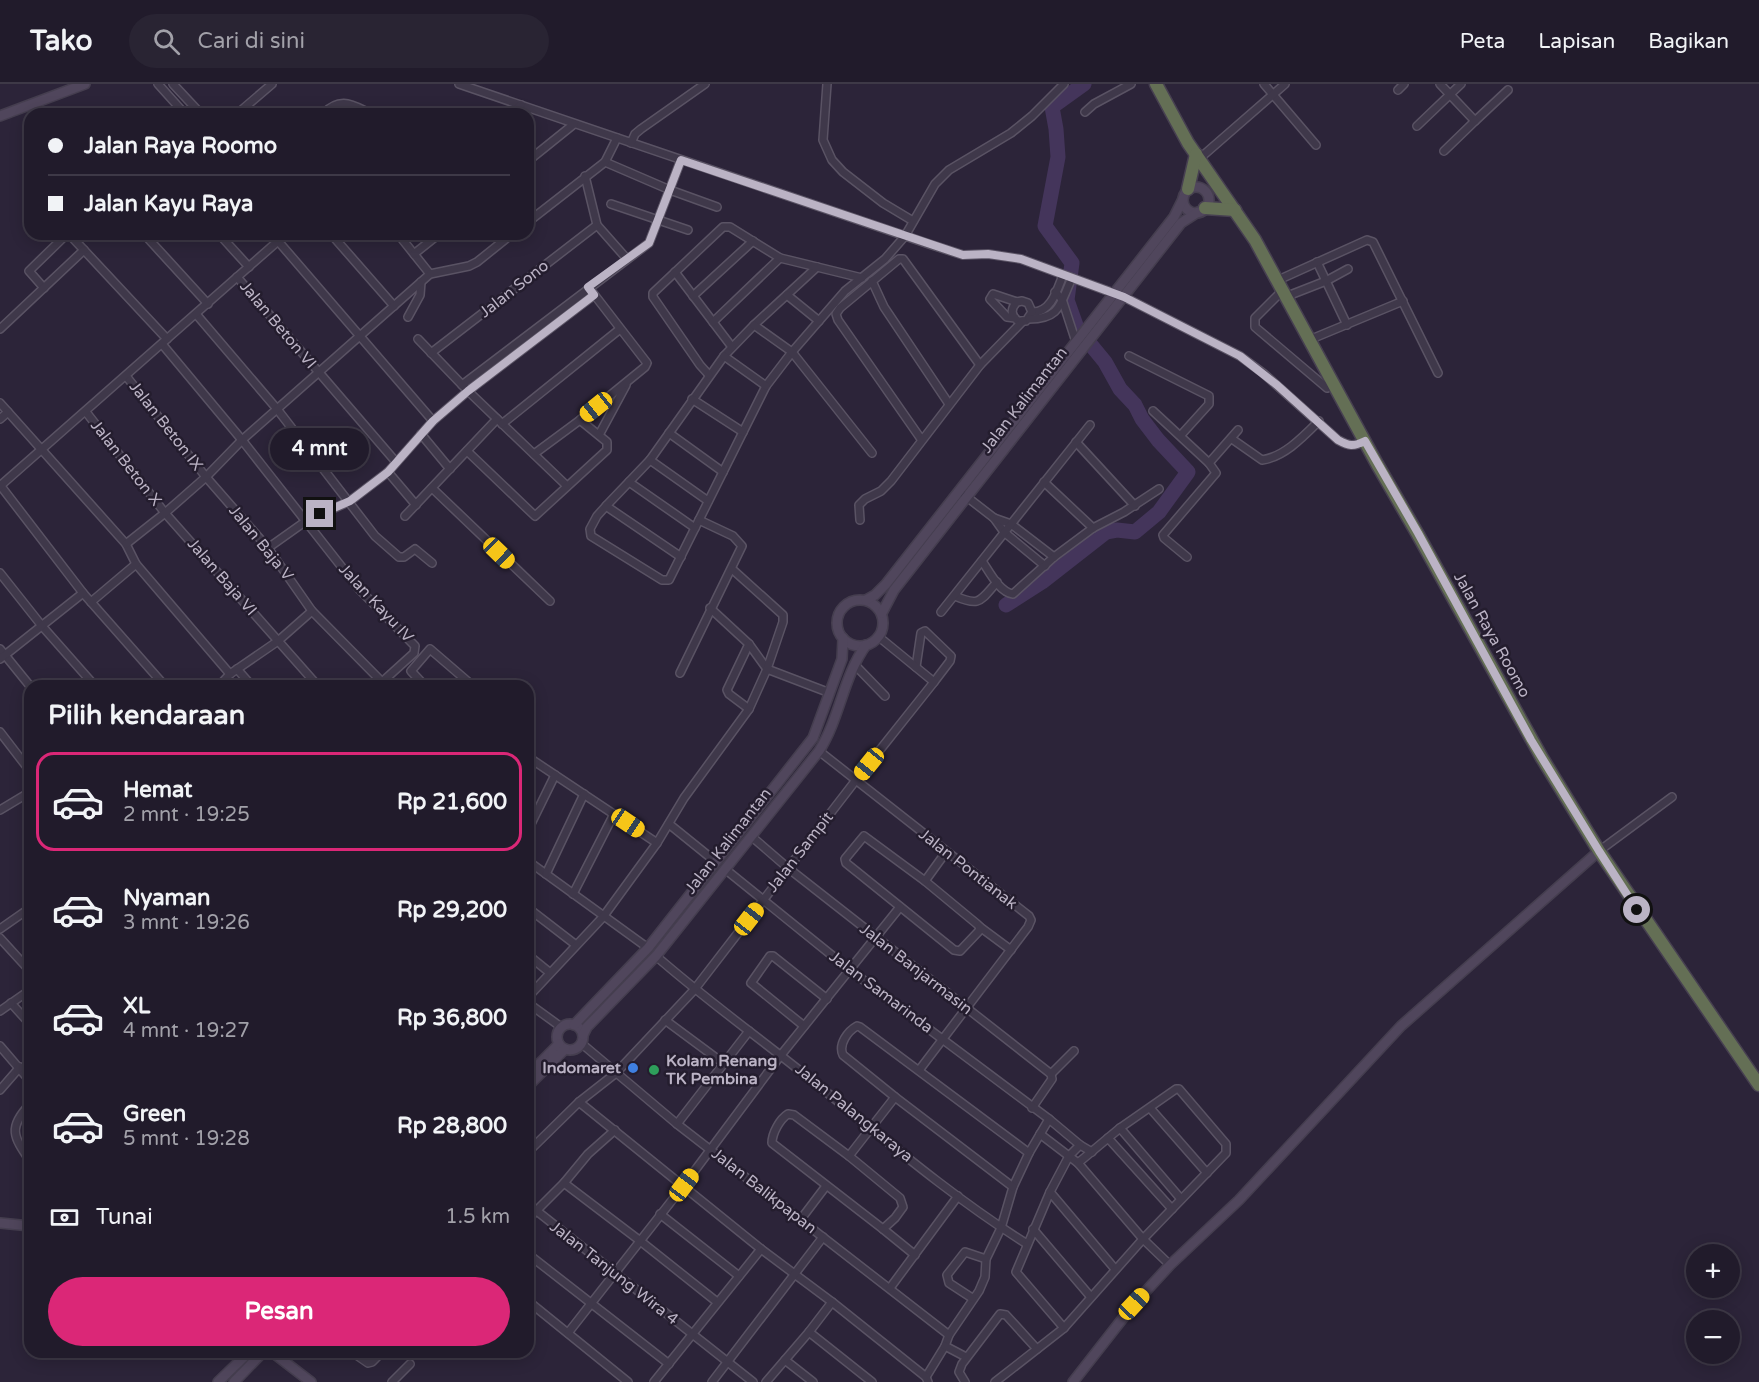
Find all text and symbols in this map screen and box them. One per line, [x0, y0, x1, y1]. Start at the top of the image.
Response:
search box [129, 14, 549, 68]
text: Tako [30, 24, 93, 58]
icon: search [150, 25, 183, 58]
text: Cari di sini [198, 28, 305, 54]
text: Peta [1460, 29, 1505, 54]
text: Lapisan [1538, 29, 1615, 54]
text: Bagikan [1648, 29, 1729, 54]
text: Jalan Raya Roomo [84, 133, 277, 159]
text: Jalan Kayu Raya [84, 191, 253, 217]
street label: Jalan Sono [475, 256, 553, 322]
street label: Jalan Beton VI [235, 277, 321, 373]
street label: Jalan Kalimantan [976, 343, 1072, 457]
street label: Jalan Beton IX [125, 377, 207, 475]
car [576, 389, 616, 425]
street label: Jalan Beton X [86, 416, 166, 510]
callout: 4 mnt [270, 427, 370, 469]
text: 4 mnt [292, 437, 347, 461]
route end [306, 500, 333, 527]
street label: Jalan Baja V [224, 501, 298, 585]
street label: Jalan Baja VI [183, 534, 261, 620]
car [480, 534, 518, 572]
street label: Jalan Kayu IV [334, 559, 418, 647]
street label: Jalan Raya Roomo [1449, 569, 1535, 701]
text: Pilih kendaraan [48, 699, 245, 732]
car [851, 744, 887, 784]
icon: car [51, 775, 105, 829]
text: Hemat [123, 777, 192, 803]
street label: Jalan Kalimantan [680, 784, 776, 898]
text: Rp 21,600 [397, 789, 507, 815]
text: 2 mnt · 19:25 [123, 803, 250, 827]
car [608, 805, 648, 841]
street label: Jalan Sampit [762, 808, 838, 896]
street label: Jalan Pontianak [915, 824, 1022, 914]
icon: car [51, 883, 105, 937]
text: Nyaman [123, 885, 210, 911]
route start [1623, 896, 1650, 923]
text: Rp 29,200 [397, 897, 507, 923]
car [731, 899, 767, 939]
text: 3 mnt · 19:26 [123, 911, 250, 935]
street label: Jalan Banjarmasin [856, 919, 976, 1019]
street label: Jalan Samarinda [825, 946, 937, 1038]
icon: car [51, 991, 105, 1045]
text: XL [123, 993, 150, 1019]
text: Rp 36,800 [397, 1005, 507, 1031]
text: 4 mnt · 19:27 [123, 1019, 250, 1043]
place label: Kolam Renang TK Pembina [665, 1051, 777, 1089]
place label: Indomaret [542, 1058, 622, 1078]
street label: Jalan Palangkaraya [791, 1059, 917, 1167]
marker: Indomaret [626, 1061, 640, 1075]
marker: Kolam Renang TK Pembina [647, 1063, 661, 1077]
icon: car [51, 1099, 105, 1153]
text: Green [123, 1101, 186, 1127]
text: Rp 28,800 [397, 1113, 507, 1139]
text: 5 mnt · 19:28 [123, 1127, 250, 1151]
street label: Jalan Balikpapan [707, 1144, 821, 1238]
car [666, 1165, 702, 1205]
icon: cash [48, 1201, 81, 1234]
text: Tunai [96, 1204, 153, 1230]
text: 1.5 km [445, 1205, 510, 1229]
street label: Jalan Tanjung Wira 4 [546, 1217, 682, 1329]
map controls [1686, 1244, 1740, 1364]
button: + [1686, 1244, 1740, 1298]
button: Pesan [48, 1277, 510, 1346]
car [1115, 1285, 1153, 1323]
button: − [1686, 1310, 1740, 1364]

